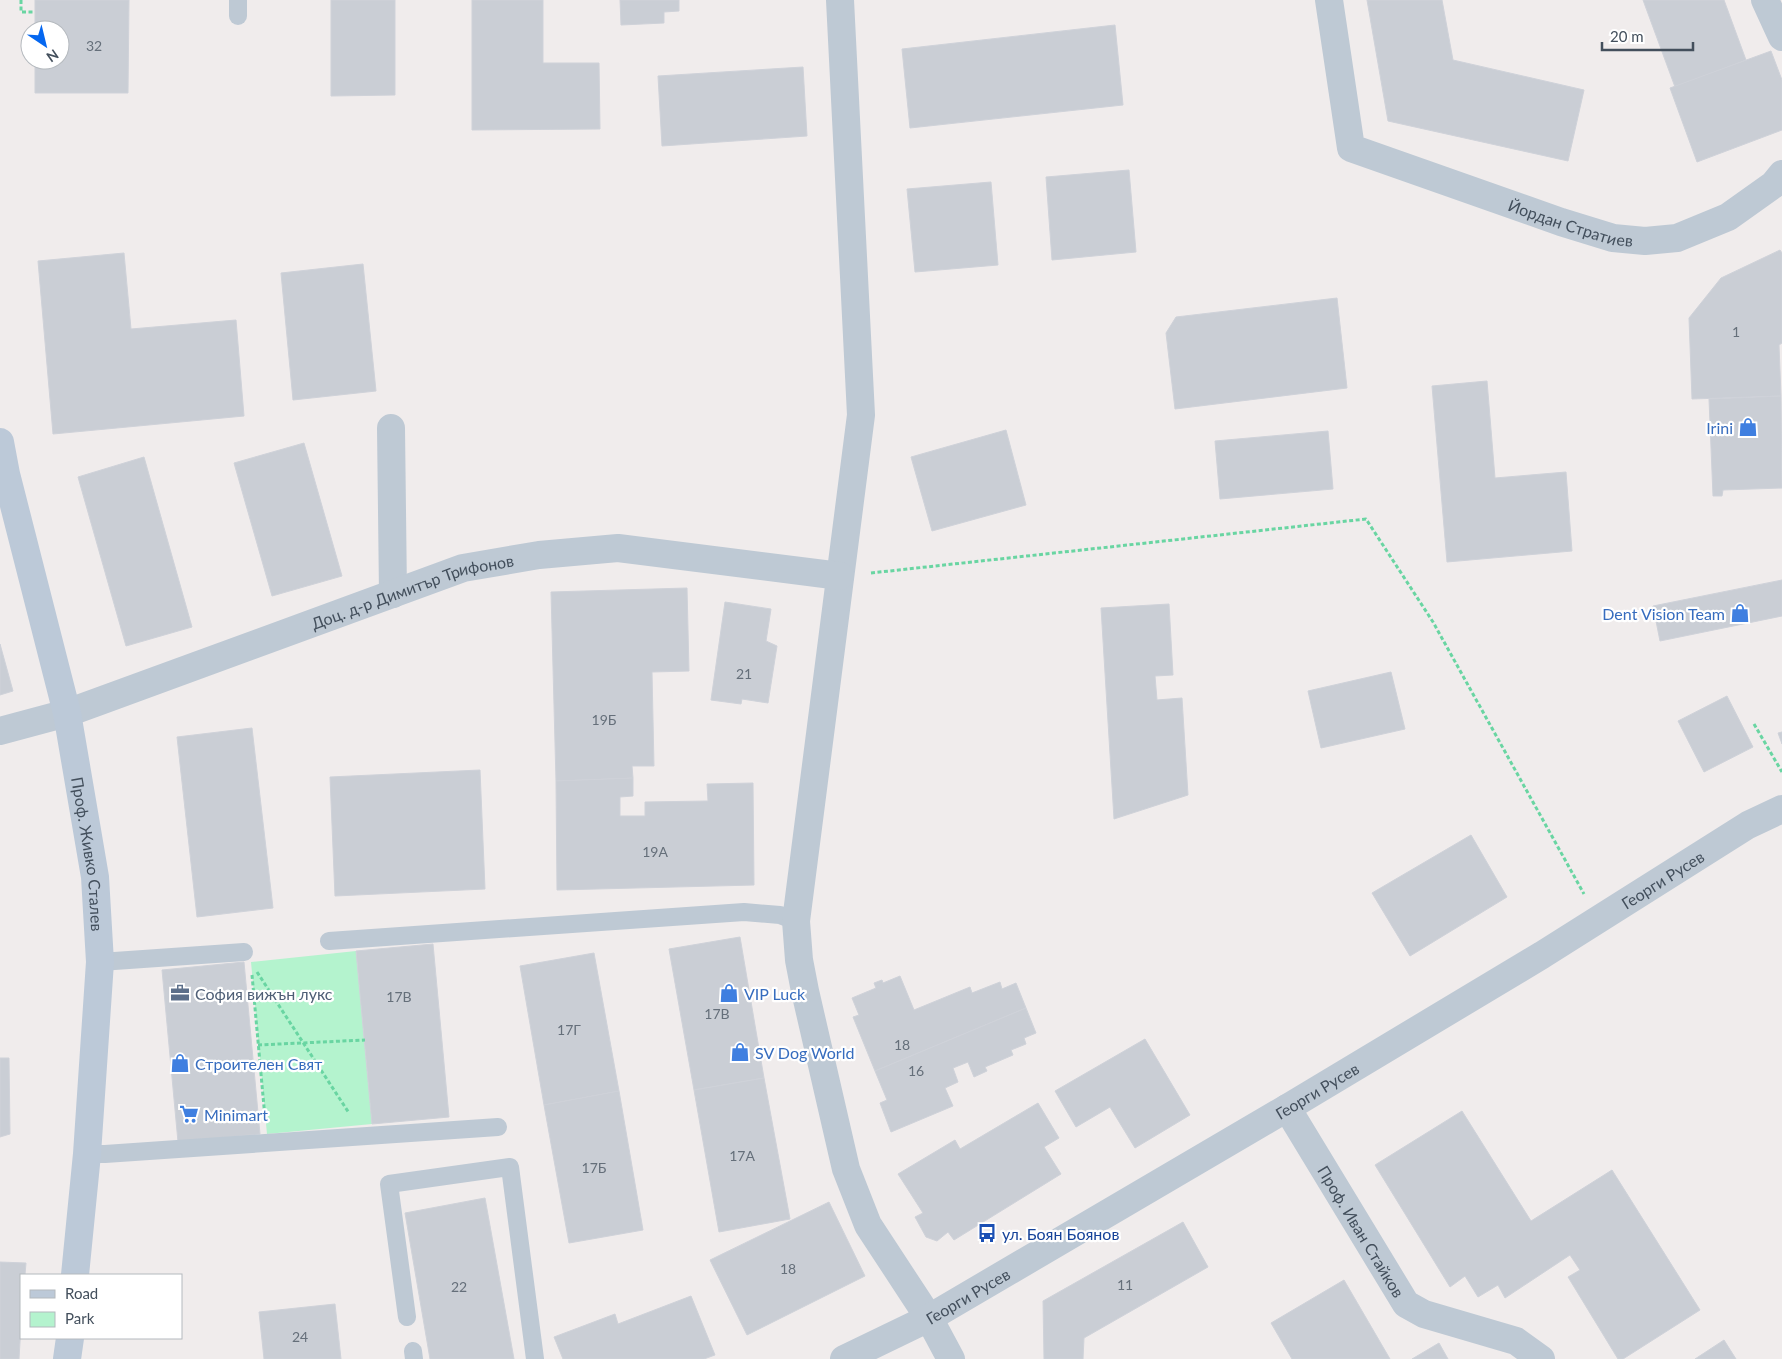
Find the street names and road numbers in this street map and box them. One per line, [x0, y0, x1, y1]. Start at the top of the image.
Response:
street label: Йордан Стратиев [1506, 195, 1634, 249]
street label: Доц. д-р Димитър Трифонов [308, 550, 515, 632]
street label: Проф. Живко Сталев [69, 775, 108, 932]
street label: Георги Русев [1618, 846, 1707, 912]
street label: Георги Русев [1272, 1058, 1362, 1122]
street label: Проф. Иван Стайков [1315, 1162, 1409, 1300]
street label: Георги Русев [922, 1263, 1013, 1327]

